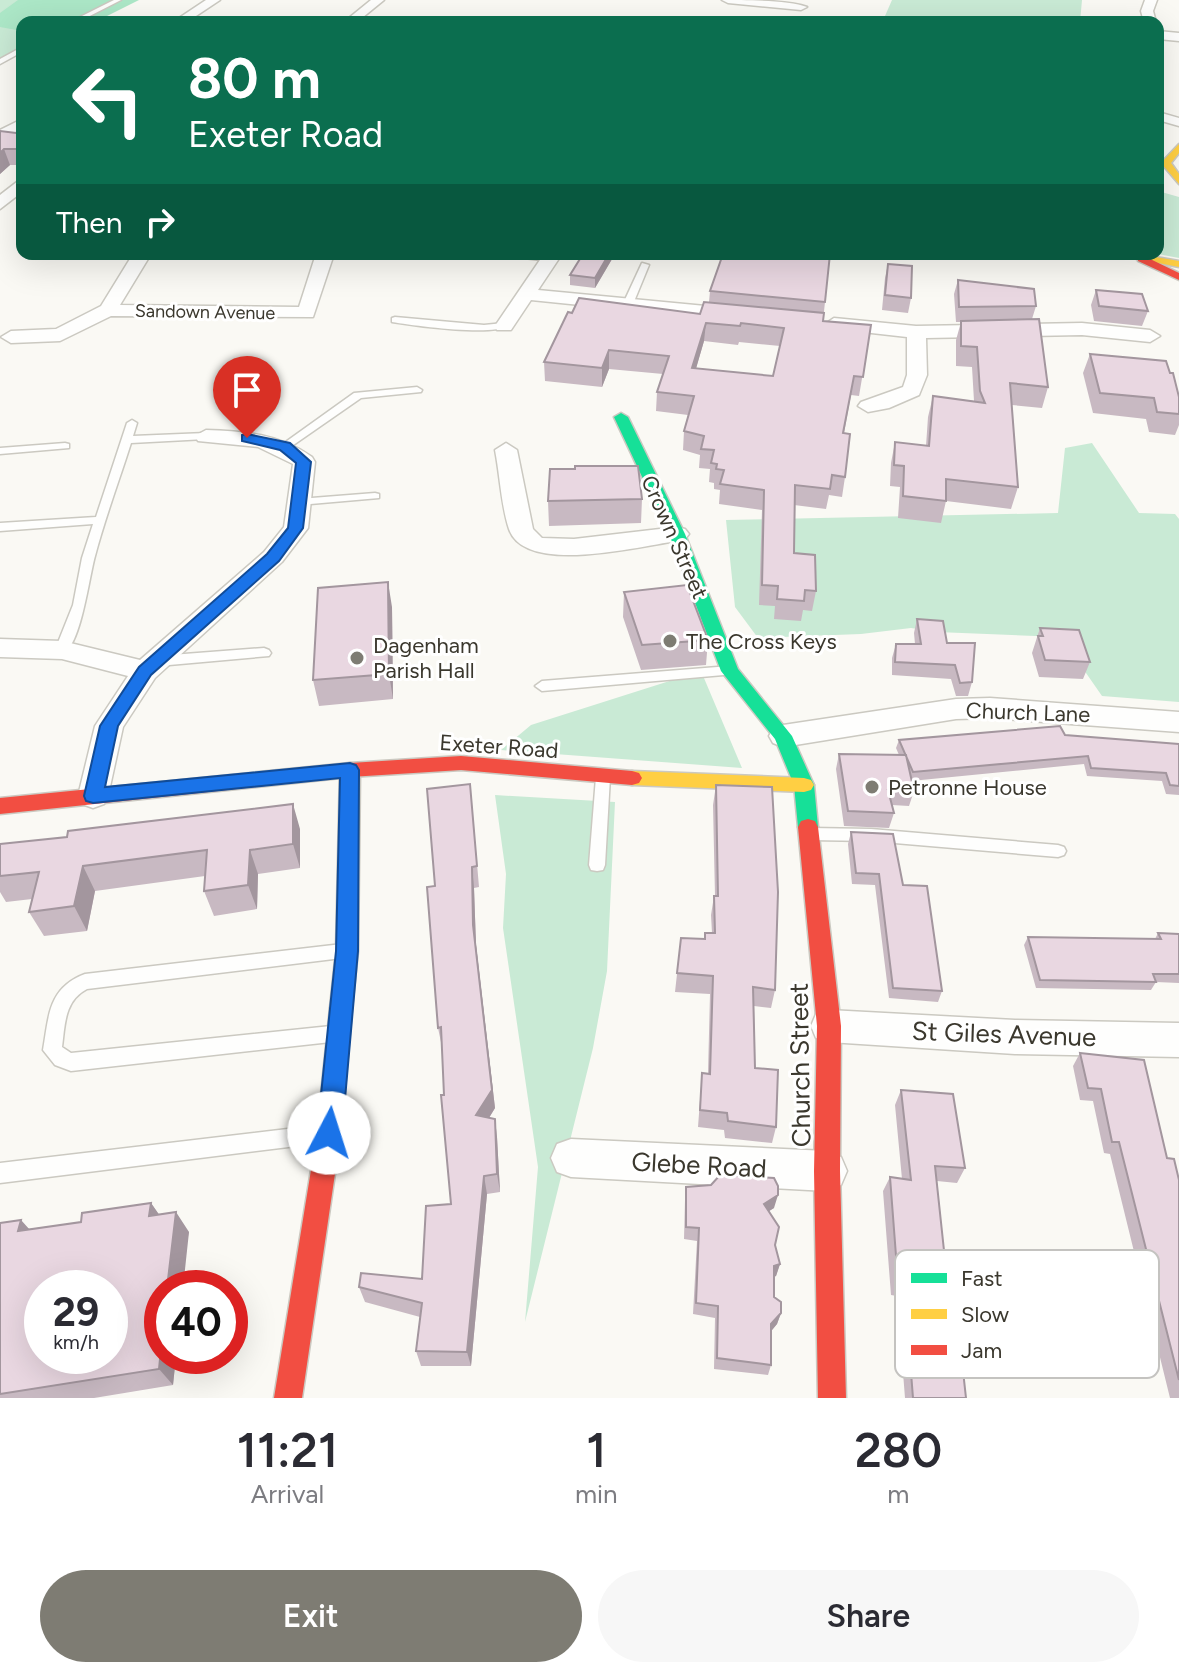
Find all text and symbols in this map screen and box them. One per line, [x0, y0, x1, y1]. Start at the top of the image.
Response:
text: 80 m [188, 45, 321, 112]
icon: left [56, 48, 160, 152]
text: Exeter Road [188, 113, 383, 156]
icon: right [138, 200, 182, 244]
text: Then [56, 204, 122, 241]
street label: Sandown Avenue [135, 300, 276, 324]
pin [213, 356, 281, 438]
icon: arrive [225, 368, 269, 412]
street label: Crown Street [635, 471, 714, 603]
place label: The Cross Keys [686, 628, 837, 655]
place label: Dagenham Parish Hall [373, 632, 479, 684]
marker: The Cross Keys [661, 632, 679, 650]
marker: Dagenham Parish Hall [348, 649, 366, 667]
street label: Church Lane [965, 697, 1091, 728]
street label: Exeter Road [439, 729, 559, 764]
place label: Petronne House [888, 774, 1047, 801]
marker: Petronne House [863, 778, 881, 796]
street label: Church Street [783, 982, 817, 1147]
street label: St Giles Avenue [911, 1015, 1097, 1053]
position arrow [287, 1091, 371, 1175]
street label: Glebe Road [631, 1145, 767, 1185]
legend [895, 1250, 1159, 1378]
text: Fast [961, 1265, 1003, 1292]
speed limit sign: 40 [144, 1270, 248, 1374]
text: 29 [53, 1288, 99, 1336]
text: Slow [961, 1301, 1010, 1328]
text: km/h [53, 1330, 99, 1354]
text: Jam [961, 1337, 1002, 1364]
text: 11:21 [237, 1421, 338, 1479]
text: 1 [586, 1421, 606, 1479]
text: 280 [854, 1421, 942, 1479]
text: Arrival [251, 1478, 324, 1510]
text: min [575, 1478, 618, 1510]
text: m [887, 1478, 909, 1510]
button: Exit [40, 1570, 582, 1662]
button: Share [598, 1570, 1139, 1662]

